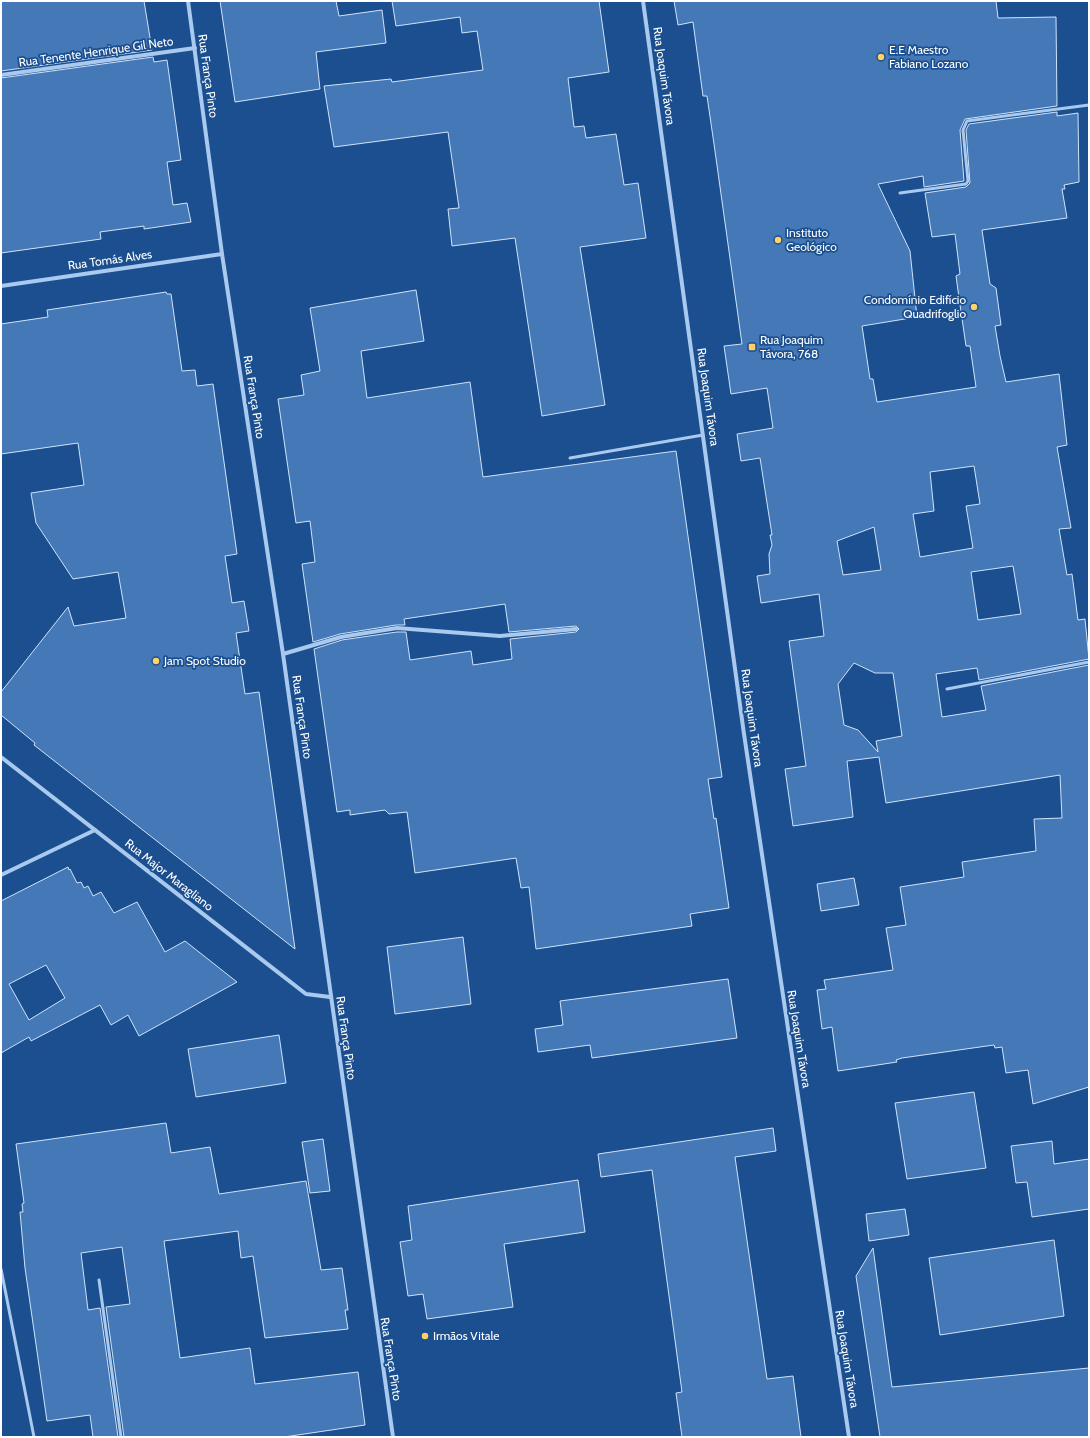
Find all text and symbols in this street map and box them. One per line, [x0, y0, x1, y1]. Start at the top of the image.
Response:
street label: Rua Joaquim Távora [650, 26, 679, 126]
street label: Rua Tenente Henrique Gil Neto [18, 33, 175, 70]
street label: Rua França Pinto [195, 33, 222, 119]
place label: E.E Maestro Fabiano Lozano [889, 42, 969, 71]
marker: E.E Maestro Fabiano Lozano [876, 52, 886, 62]
place label: Instituto Geológico [786, 225, 837, 254]
marker: Instituto Geológico [773, 235, 783, 245]
street label: Rua Tomás Alves [67, 246, 153, 273]
place label: Condomínio Edifício Quadrifoglio [864, 292, 966, 321]
marker: Condomínio Edifício Quadrifoglio [969, 302, 979, 312]
place label: Rua Joaquim Távora, 768 [760, 332, 823, 361]
marker: Rua Joaquim Távora, 768 [747, 342, 757, 352]
street label: Rua Joaquim Távora [694, 347, 723, 447]
street label: Rua França Pinto [240, 354, 269, 440]
place label: Jam Spot Studio [163, 653, 246, 668]
marker: Jam Spot Studio [151, 656, 161, 666]
street label: Rua Joaquim Távora [738, 668, 767, 768]
street label: Rua França Pinto [289, 674, 316, 760]
street label: Rua Major Maragliano [122, 835, 217, 914]
street label: Rua Joaquim Távora [784, 989, 815, 1089]
street label: Rua França Pinto [333, 995, 360, 1081]
street label: Rua Joaquim Távora [832, 1309, 863, 1409]
street label: Rua França Pinto [377, 1316, 406, 1402]
place label: Irmãos Vitale [433, 1328, 499, 1343]
marker: Irmãos Vitale [420, 1331, 430, 1341]

